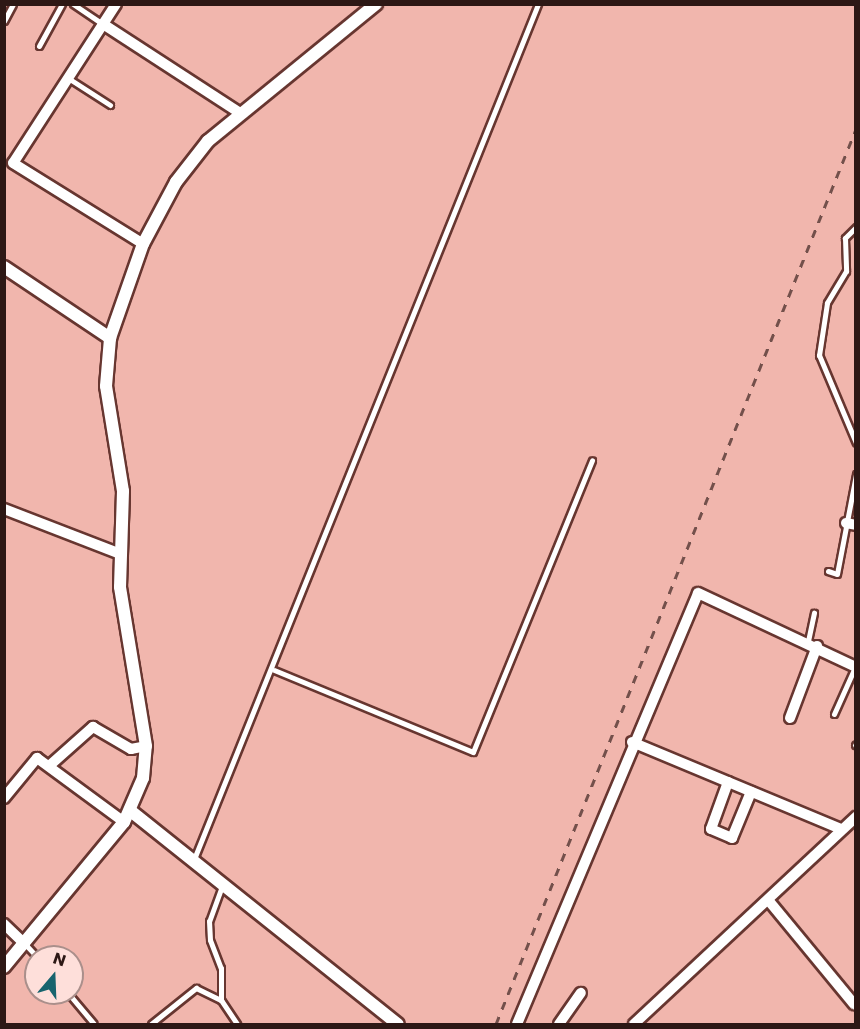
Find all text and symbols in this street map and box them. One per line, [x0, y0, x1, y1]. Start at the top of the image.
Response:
north arrow [24, 945, 84, 1005]
text: N [50, 947, 69, 972]

